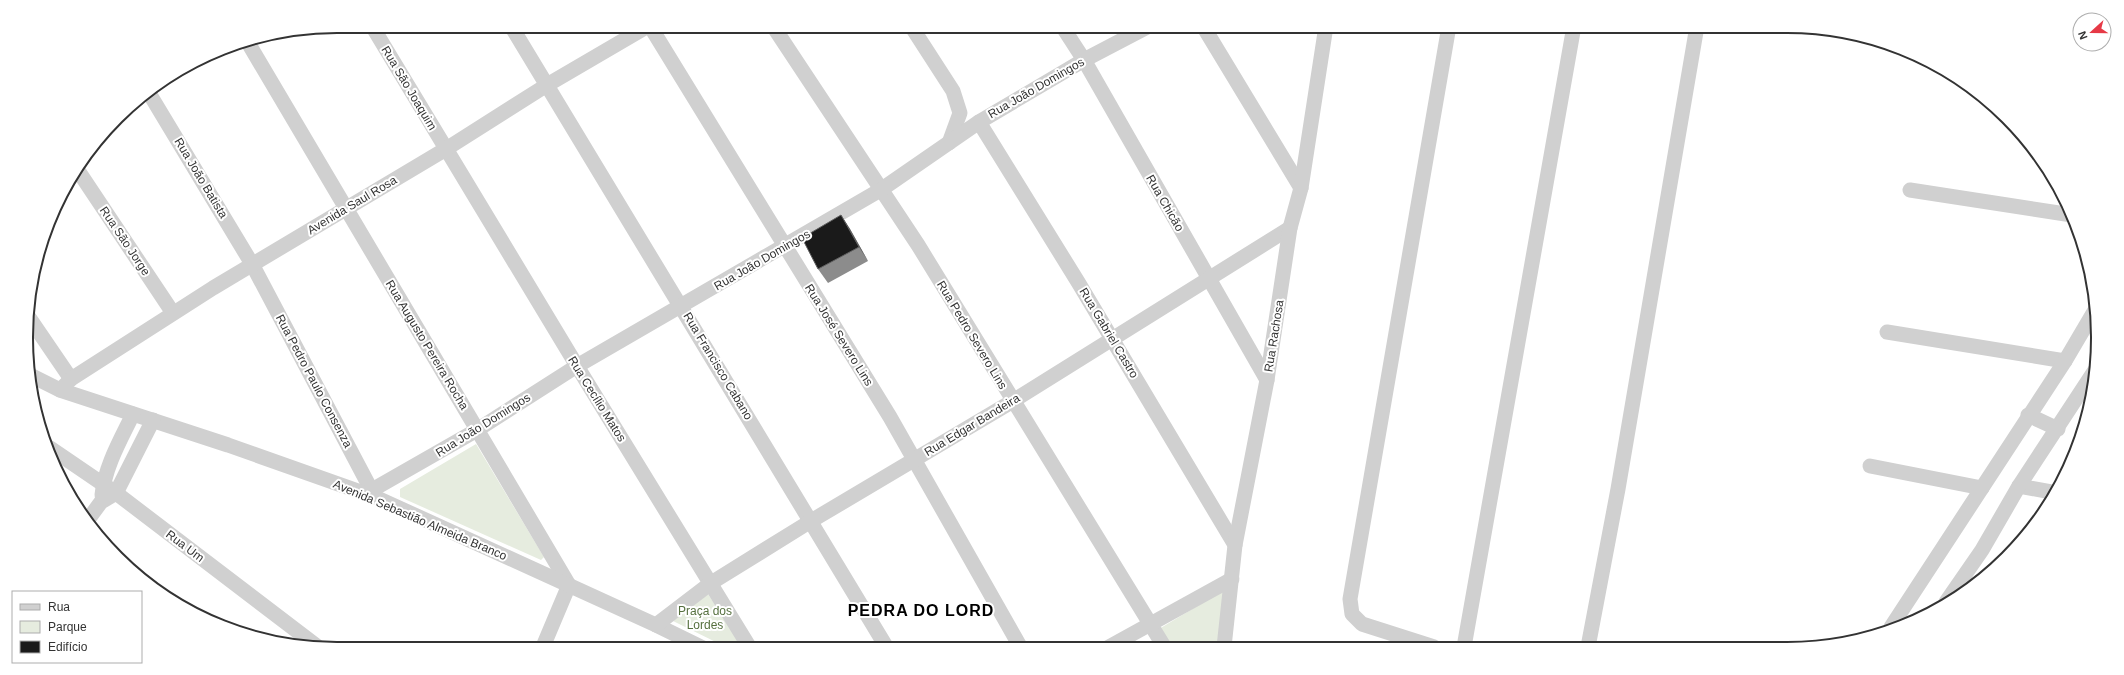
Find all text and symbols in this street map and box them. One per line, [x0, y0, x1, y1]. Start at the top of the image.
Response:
north arrow [2072, 12, 2112, 52]
text: N [2076, 30, 2090, 41]
street label: Rua São Joaquim [378, 44, 440, 132]
street label: Rua João Domingos [985, 55, 1087, 121]
street label: Rua João Batista [171, 135, 231, 221]
street label: Rua Chicão [1143, 172, 1187, 234]
street label: Avenida Saul Rosa [305, 173, 400, 237]
street label: Rua São Jorge [97, 204, 153, 278]
street label: Rua João Domingos [711, 227, 813, 293]
street label: Rua Augusto Pereira Rocha [383, 278, 471, 413]
street label: Rua Pedro Severo Lins [934, 278, 1010, 392]
street label: Rua José Severo Lins [802, 282, 876, 388]
street label: Rua Gabriel Castro [1077, 285, 1142, 381]
street label: Rua Rachosa [1261, 299, 1287, 373]
street label: Rua Francisco Cabano [680, 310, 756, 422]
street label: Rua Pedro Paulo Consenza [273, 312, 355, 450]
street label: Rua Cecílio Matos [565, 354, 629, 444]
street label: Rua João Domingos [433, 390, 533, 460]
street label: Rua Edgar Bandeira [922, 391, 1022, 459]
street label: Avenida Sebastião Almeida Branco [331, 477, 509, 563]
street label: Rua Um [163, 527, 207, 565]
legend [12, 591, 142, 663]
text: Rua [48, 600, 70, 614]
district label: PEDRA DO LORD [848, 602, 994, 619]
park label: Praça dos Lordes [678, 604, 732, 632]
text: Parque [48, 620, 87, 634]
text: Edifício [48, 640, 88, 654]

